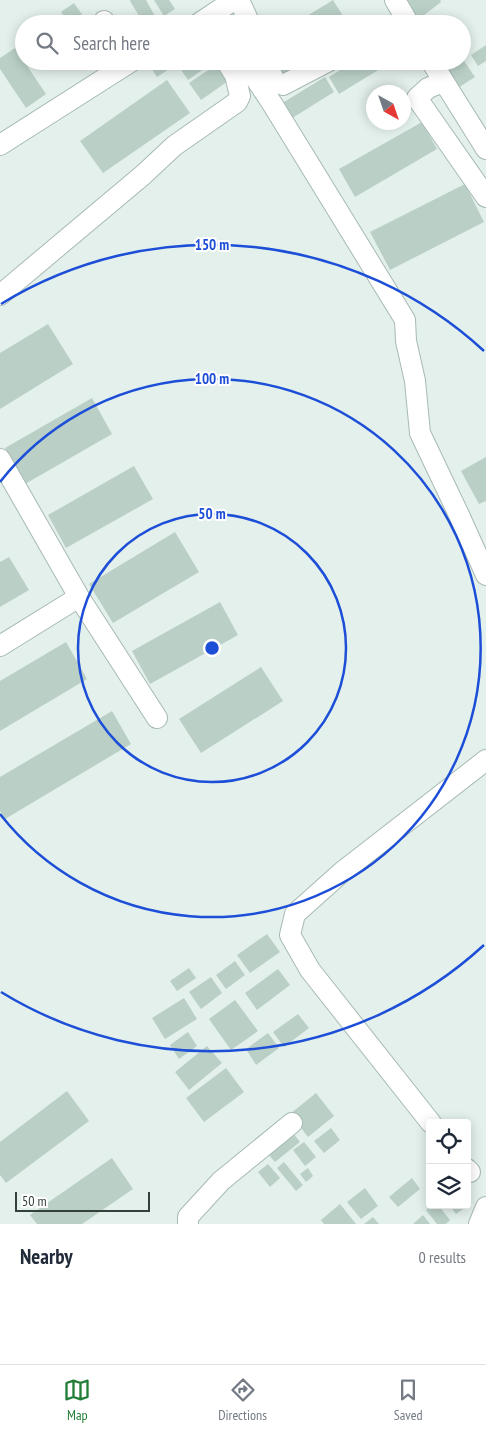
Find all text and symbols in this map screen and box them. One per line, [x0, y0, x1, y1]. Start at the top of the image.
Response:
search box [15, 15, 471, 70]
icon: search [33, 29, 61, 57]
text: Search here [73, 31, 150, 55]
north arrow [366, 85, 411, 130]
text: 150 m [195, 235, 229, 254]
text: 100 m [195, 369, 229, 388]
text: 50 m [198, 504, 226, 523]
centre of rings [203, 639, 221, 657]
map controls [426, 1119, 471, 1209]
button: locate [426, 1119, 471, 1164]
button: layers [426, 1164, 471, 1209]
scale bar [15, 1189, 150, 1212]
text: 50 m [22, 1192, 47, 1210]
text: Nearby [20, 1243, 73, 1270]
text: 0 results [419, 1247, 466, 1267]
tab: Map [63, 1376, 91, 1424]
tab: Directions [218, 1376, 267, 1424]
tab: Saved [394, 1376, 423, 1424]

